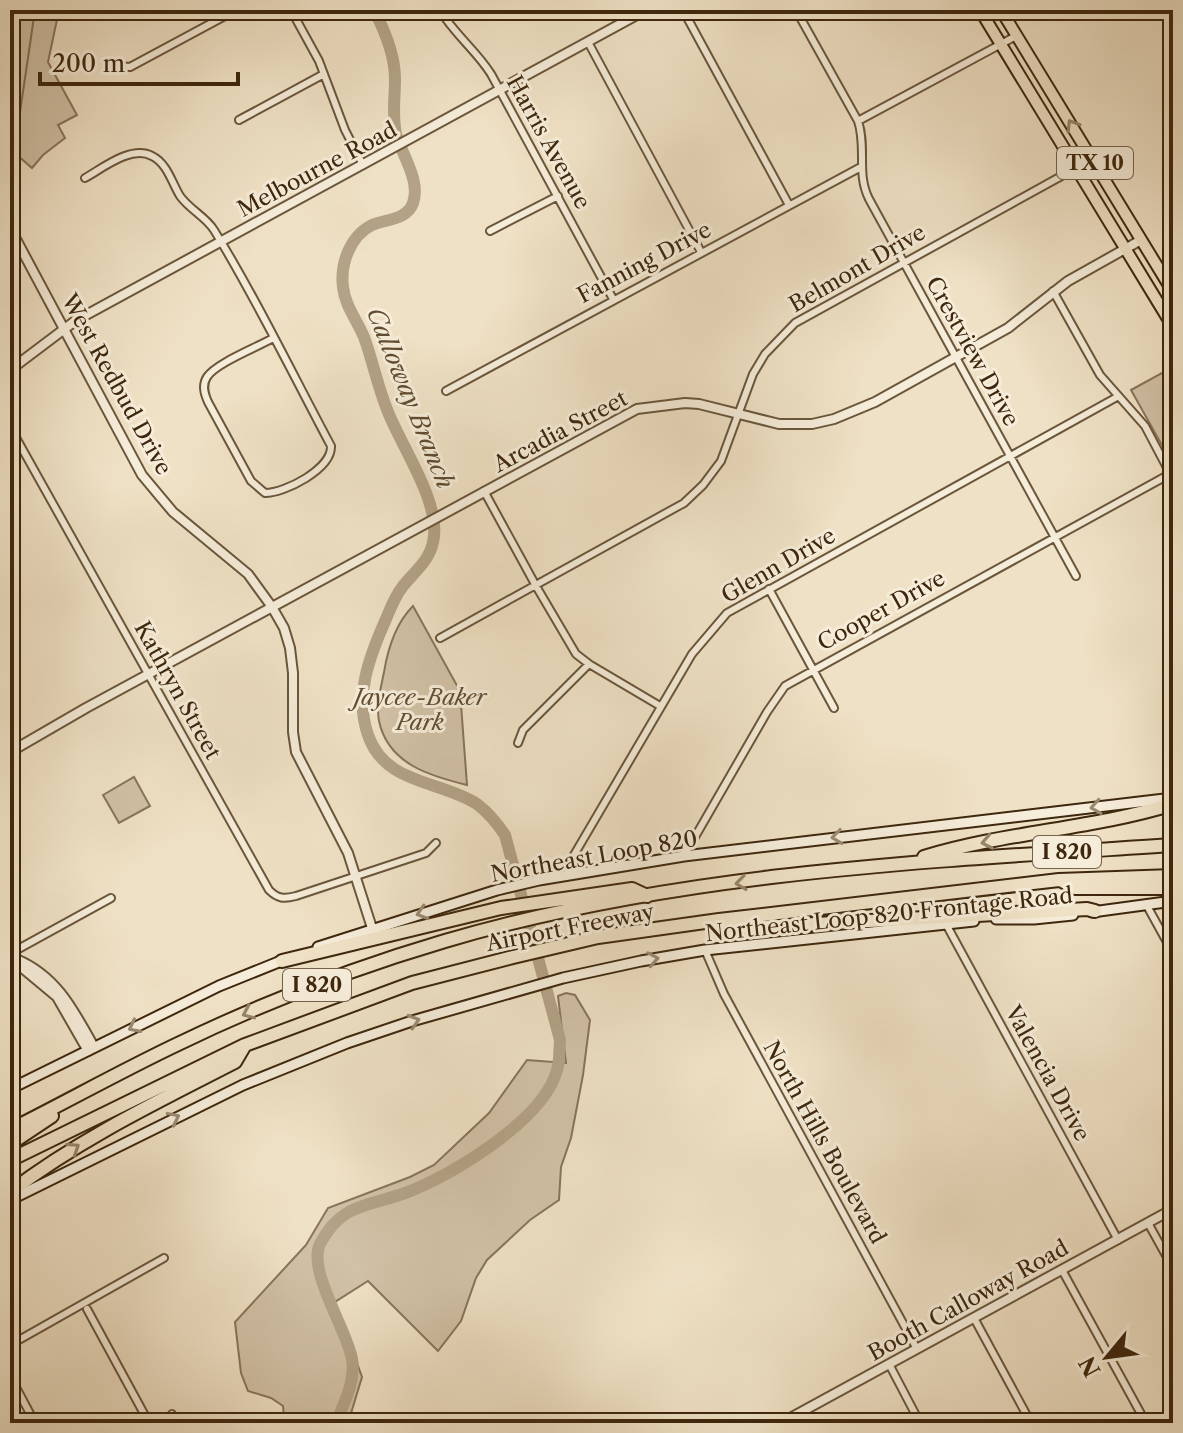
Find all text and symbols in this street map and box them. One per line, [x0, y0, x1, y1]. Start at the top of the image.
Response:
scale bar [40, 36, 238, 86]
text: 200 m [52, 49, 125, 78]
street label: Harris Avenue [501, 71, 596, 214]
street label: Melbourne Road [233, 116, 401, 223]
one-way arrow [1066, 119, 1082, 134]
road number: TX 10 [1057, 147, 1133, 179]
street label: Fanning Drive [573, 216, 716, 309]
street label: Belmont Drive [784, 219, 930, 318]
street label: Crestview Drive [920, 272, 1025, 431]
street label: West Redbud Drive [55, 288, 177, 479]
water label: Calloway Branch [361, 303, 460, 493]
street label: Arcadia Street [488, 385, 632, 479]
street label: Glenn Drive [716, 522, 840, 609]
street label: Cooper Drive [813, 564, 950, 657]
street label: Kathryn Street [128, 616, 227, 764]
park label: Jaycee-Baker Park [347, 684, 488, 736]
one-way arrow [1089, 798, 1102, 815]
street label: Northeast Loop 820 [489, 825, 700, 888]
one-way arrow [830, 828, 844, 845]
one-way arrow [980, 833, 994, 850]
road number: I 820 [1033, 836, 1101, 868]
one-way arrow [734, 874, 748, 891]
street label: Northeast Loop 820 Frontage Road [704, 882, 1074, 947]
street label: Airport Freeway [483, 898, 657, 957]
one-way arrow [416, 904, 430, 920]
one-way arrow [646, 951, 659, 968]
road number: I 820 [283, 969, 351, 1001]
street label: Valencia Drive [999, 1000, 1096, 1146]
one-way arrow [242, 1003, 256, 1019]
one-way arrow [407, 1014, 421, 1030]
one-way arrow [128, 1018, 143, 1033]
street label: North Hills Boulevard [758, 1036, 892, 1248]
one-way arrow [165, 1112, 180, 1128]
one-way arrow [65, 1142, 80, 1157]
street label: Booth Calloway Road [863, 1234, 1073, 1367]
north arrow [1067, 1317, 1147, 1397]
text: N [1074, 1352, 1106, 1381]

